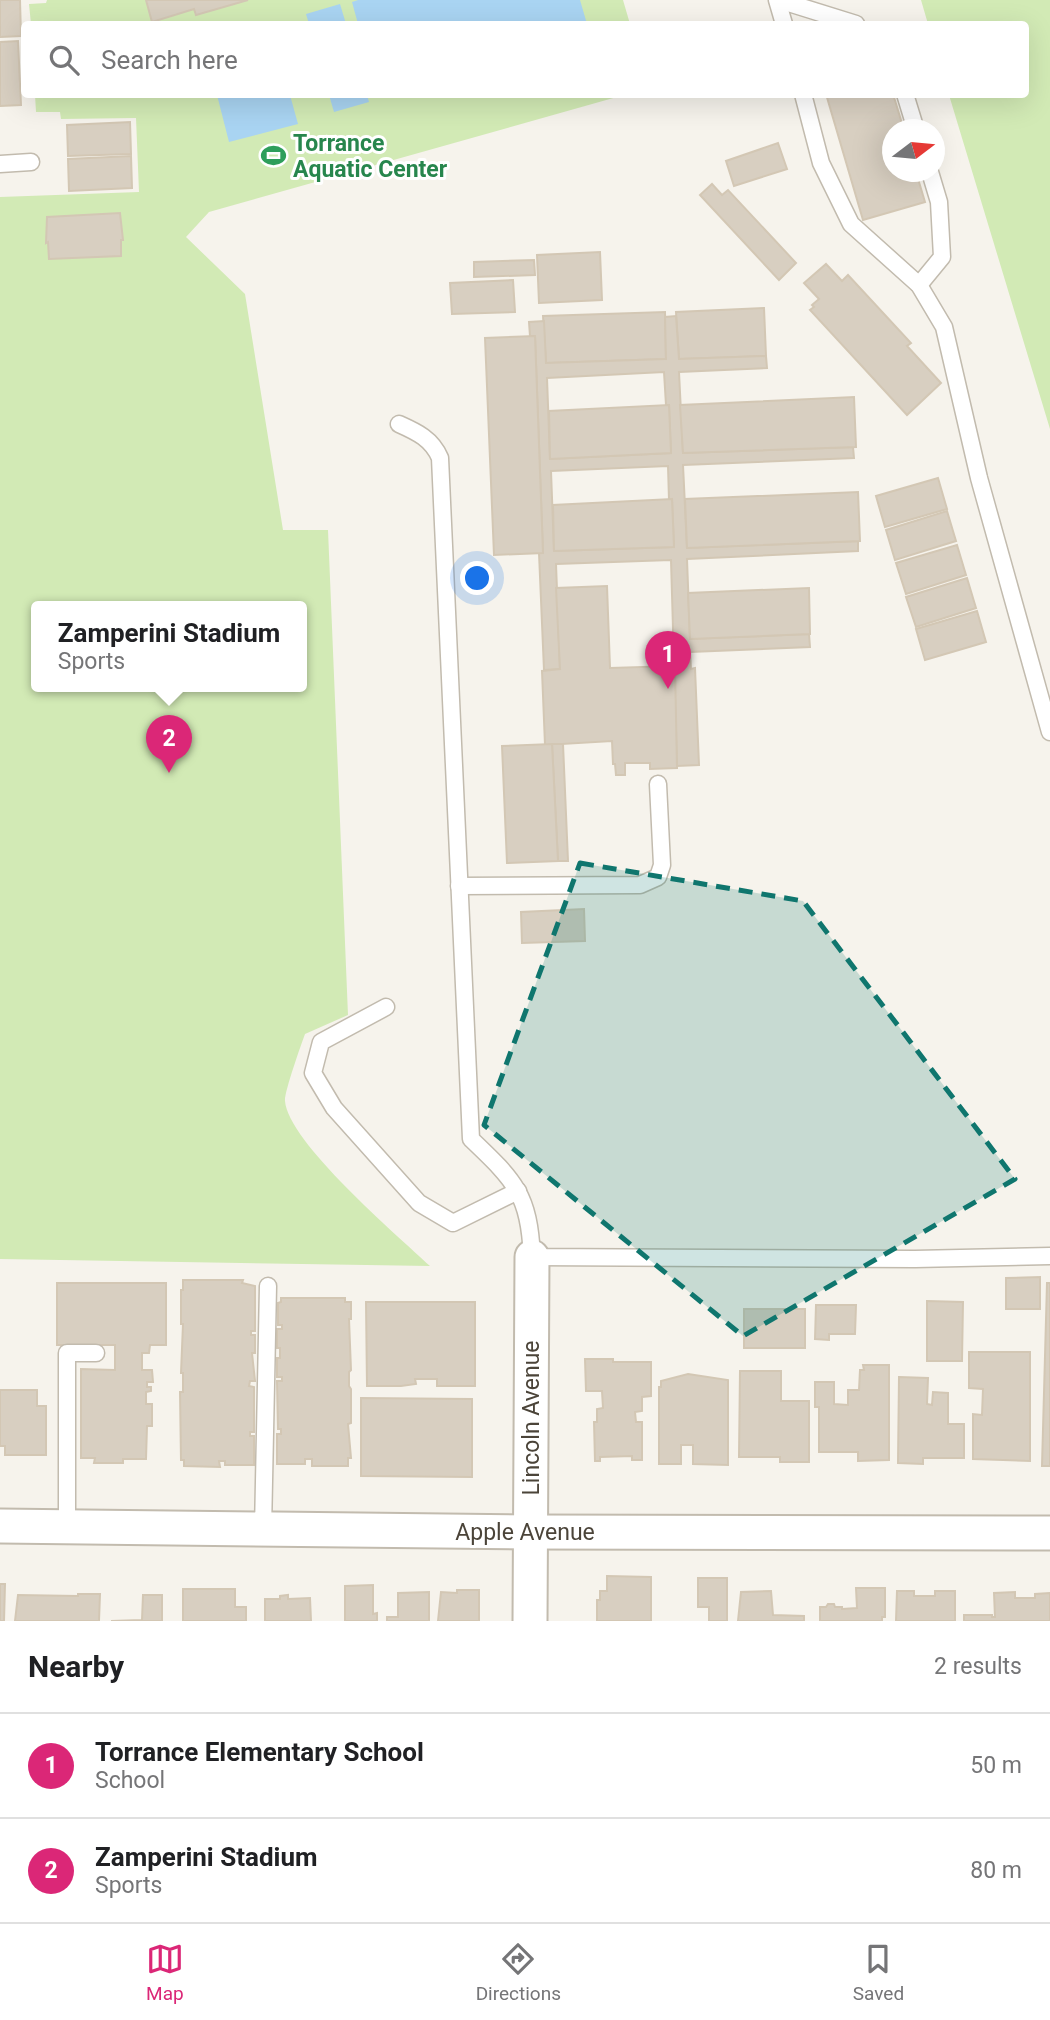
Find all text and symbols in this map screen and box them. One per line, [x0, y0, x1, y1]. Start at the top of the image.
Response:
search box [21, 21, 1029, 98]
icon: search [45, 41, 83, 79]
text: Search here [101, 45, 238, 75]
north arrow [882, 119, 945, 182]
place label: Torrance Aquatic Center [293, 130, 448, 183]
sports icon: Torrance Aquatic Center [259, 142, 287, 170]
your location [460, 561, 494, 595]
popup [31, 601, 307, 692]
text: Zamperini Stadium [58, 618, 280, 648]
pin: 1 [645, 631, 691, 689]
text: Sports [58, 648, 125, 675]
pin: 2 [146, 715, 192, 773]
street label: Lincoln Avenue [518, 1340, 545, 1496]
street label: Apple Avenue [455, 1519, 595, 1546]
text: Nearby [28, 1649, 124, 1684]
text: 2 results [934, 1653, 1022, 1680]
text: Torrance Elementary School [95, 1737, 424, 1767]
text: 1 [44, 1752, 58, 1779]
text: 50 m [970, 1752, 1022, 1779]
text: School [95, 1767, 165, 1794]
text: Zamperini Stadium [95, 1842, 318, 1872]
text: 2 [44, 1857, 58, 1884]
text: 80 m [970, 1857, 1022, 1884]
text: Sports [95, 1872, 162, 1899]
tab: Map [146, 1940, 184, 2005]
tab: Directions [476, 1940, 561, 2005]
tab: Saved [853, 1940, 904, 2005]

